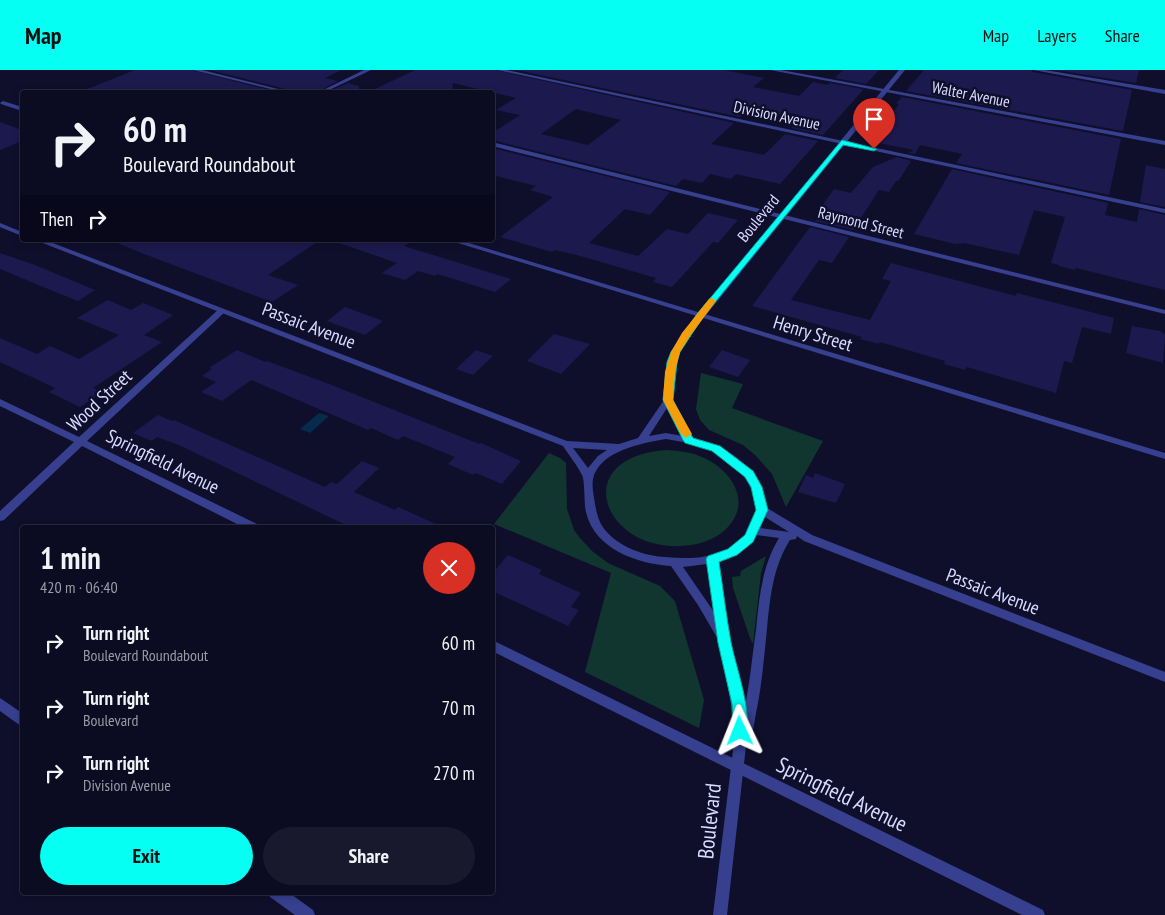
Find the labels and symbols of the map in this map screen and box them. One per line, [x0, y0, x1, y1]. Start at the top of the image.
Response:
street label: Walter Avenue [930, 77, 1012, 111]
street label: Division Avenue [732, 96, 822, 134]
pin [853, 98, 895, 149]
street label: Boulevard [733, 190, 783, 246]
street label: Raymond Street [816, 202, 907, 242]
street label: Passaic Avenue [259, 296, 359, 354]
street label: Henry Street [771, 310, 856, 357]
street label: Wood Street [62, 363, 137, 436]
street label: Springfield Avenue [103, 423, 224, 499]
street label: Passaic Avenue [943, 562, 1043, 620]
position arrow [713, 704, 765, 756]
street label: Springfield Avenue [772, 750, 912, 838]
street label: Boulevard [691, 782, 727, 860]

